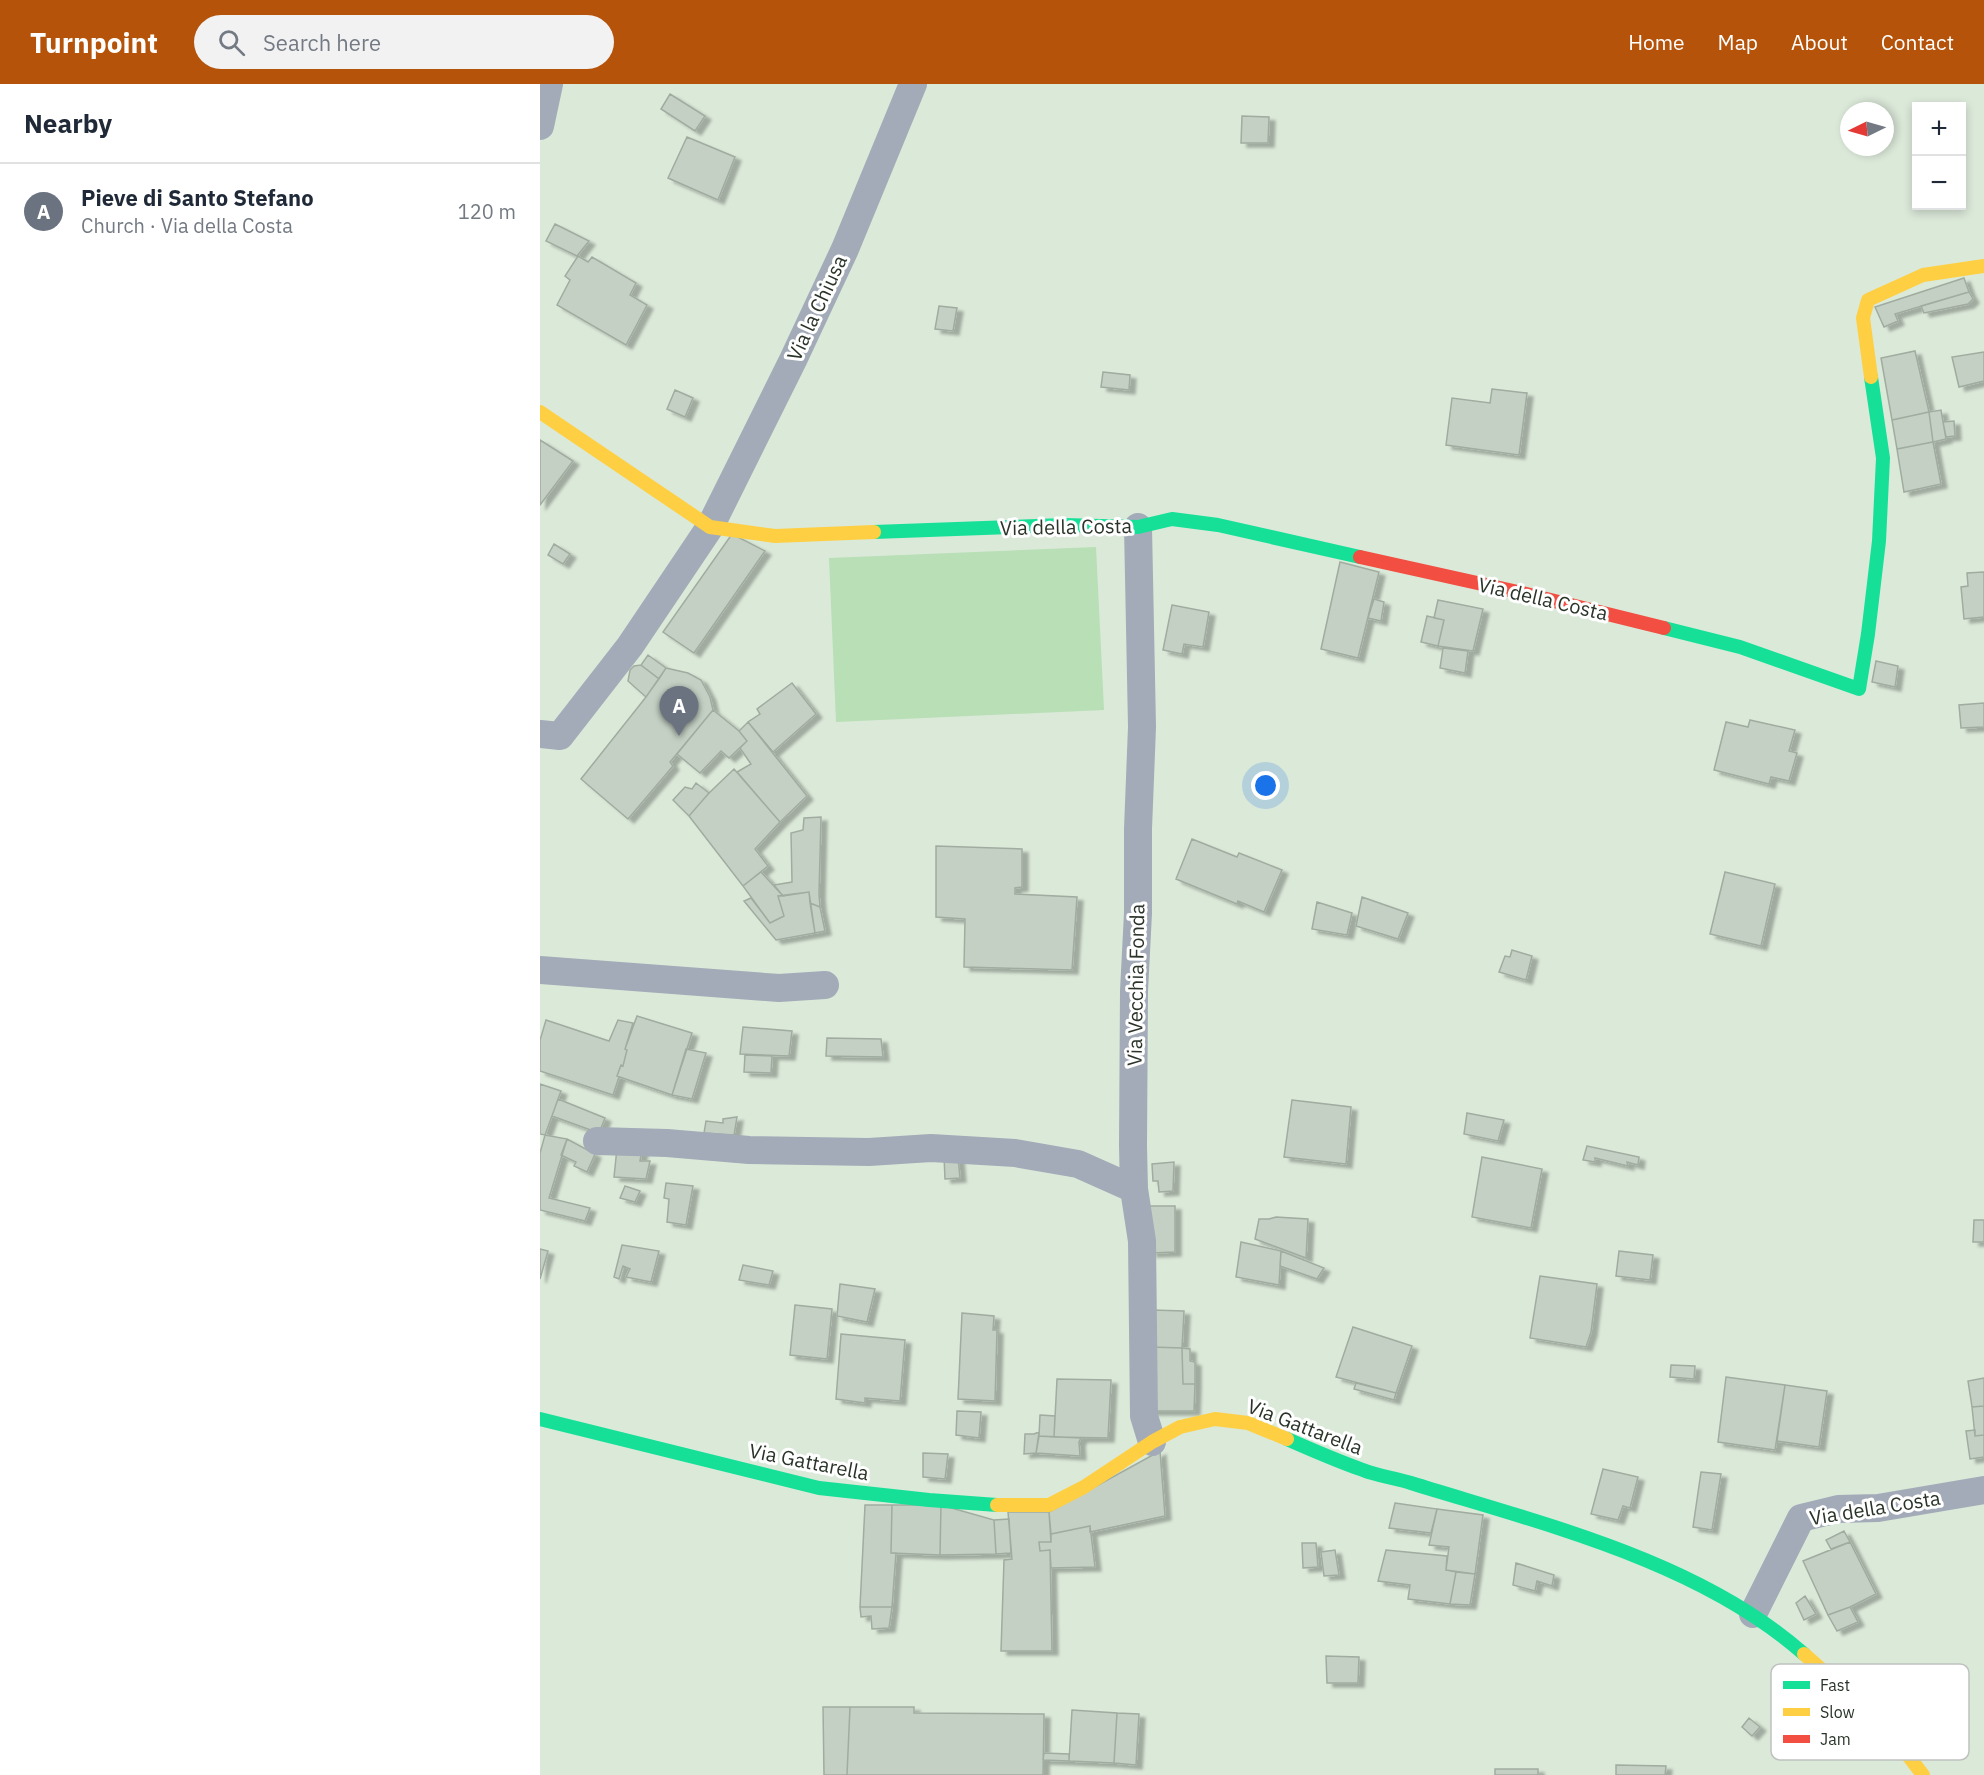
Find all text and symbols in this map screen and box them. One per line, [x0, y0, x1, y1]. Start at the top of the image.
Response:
search box [194, 15, 614, 69]
text: Turnpoint [30, 24, 158, 61]
icon: search [215, 26, 248, 59]
text: Search here [263, 28, 381, 57]
text: Home [1628, 28, 1685, 56]
text: Map [1718, 28, 1758, 56]
text: About [1791, 28, 1848, 56]
text: Contact [1881, 28, 1954, 56]
north arrow [1840, 102, 1894, 156]
map controls [1912, 102, 1966, 210]
button: + [1912, 102, 1966, 156]
text: Nearby [24, 106, 112, 140]
button: − [1912, 156, 1966, 210]
text: Pieve di Santo Stefano [81, 183, 314, 212]
text: A [37, 198, 50, 225]
text: 120 m [458, 198, 516, 225]
text: Church · Via della Costa [81, 212, 293, 239]
street label: Via la Chiusa [780, 250, 853, 365]
street label: Via della Costa [1000, 512, 1133, 541]
street label: Via della Costa [1476, 570, 1611, 627]
pin: A [660, 686, 698, 736]
your location [1251, 771, 1280, 800]
street label: Via Vecchia Fonda [1121, 903, 1150, 1066]
street label: Via Gattarella [1244, 1392, 1367, 1461]
street label: Via Gattarella [747, 1437, 872, 1486]
street label: Via della Costa [1807, 1484, 1943, 1531]
legend [1771, 1664, 1969, 1760]
text: Fast [1820, 1675, 1850, 1695]
text: Slow [1820, 1702, 1855, 1722]
text: Jam [1820, 1729, 1851, 1749]

